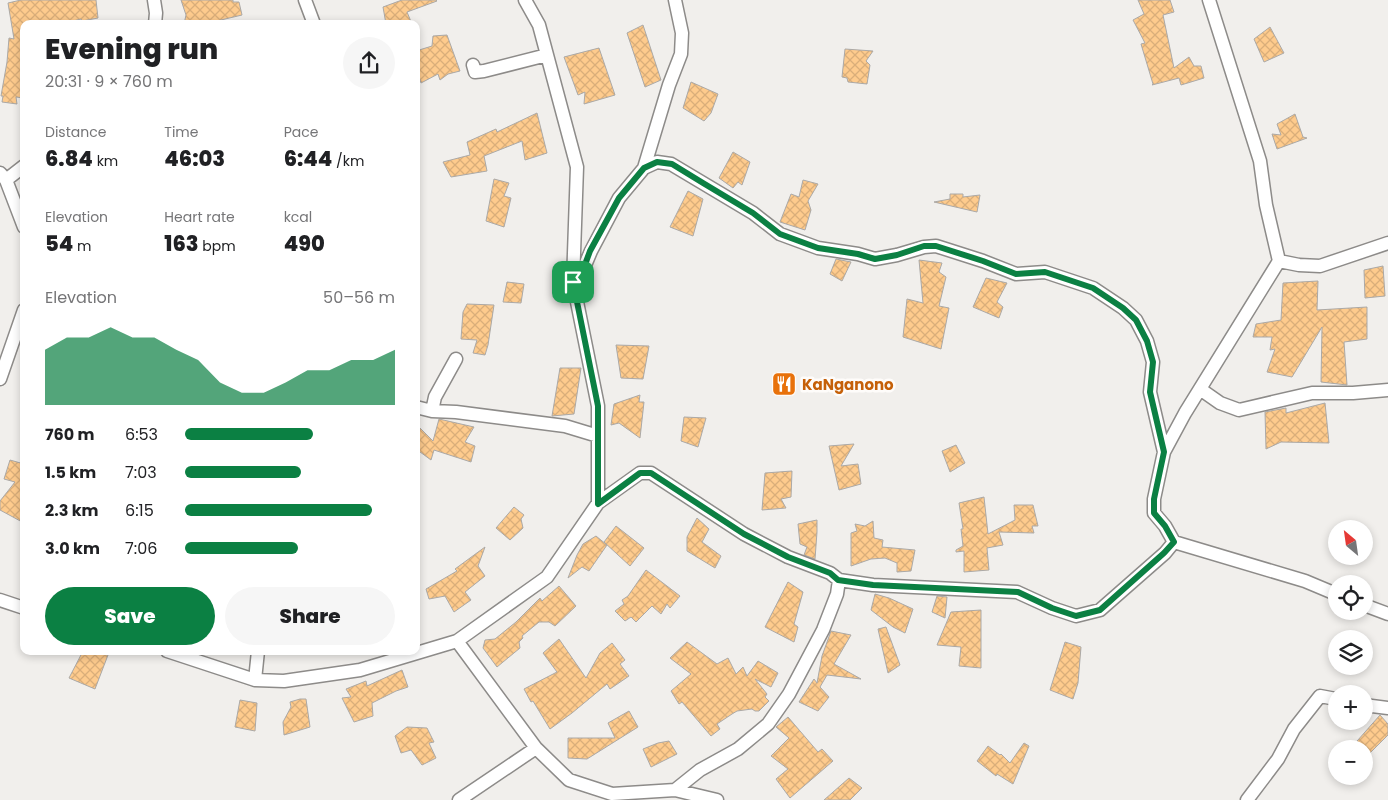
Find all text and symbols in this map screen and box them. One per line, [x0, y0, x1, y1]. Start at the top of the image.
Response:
text: Evening run [45, 30, 218, 69]
button: share [343, 37, 395, 89]
text: 20:31 · 9 × 760 m [45, 70, 173, 93]
text: Distance [45, 122, 106, 142]
text: Time [164, 122, 198, 142]
text: Pace [284, 122, 318, 142]
text: 6.84 [45, 144, 93, 173]
text: 46:03 [164, 144, 225, 173]
text: 6:44 [284, 144, 332, 173]
text: km [93, 151, 118, 171]
text: /km [332, 151, 364, 171]
text: Elevation [45, 207, 108, 227]
text: Heart rate [164, 207, 235, 227]
text: kcal [284, 207, 312, 227]
text: 54 [45, 229, 73, 258]
text: 163 [164, 229, 199, 258]
text: 490 [284, 229, 325, 258]
text: m [73, 236, 91, 256]
text: bpm [199, 236, 236, 256]
pin [552, 261, 594, 303]
icon: arrive [559, 268, 587, 296]
text: Elevation [45, 286, 117, 309]
text: 50–56 m [323, 286, 395, 309]
restaurant icon: KaNganono [771, 371, 797, 397]
place label: KaNganono [802, 374, 894, 395]
text: 760 m [45, 423, 95, 446]
text: 6:53 [125, 423, 158, 446]
text: 1.5 km [45, 461, 96, 484]
text: 7:03 [125, 461, 157, 484]
text: 2.3 km [45, 499, 99, 522]
text: 6:15 [125, 499, 154, 522]
north arrow [1328, 520, 1372, 565]
map controls [1328, 520, 1373, 785]
text: 3.0 km [45, 537, 100, 560]
text: 7:06 [125, 537, 157, 560]
button: locate [1328, 575, 1373, 620]
button: Save [45, 587, 215, 645]
button: Share [225, 587, 395, 645]
button: layers [1328, 630, 1373, 675]
button: + [1328, 685, 1373, 730]
button: − [1328, 740, 1373, 785]

